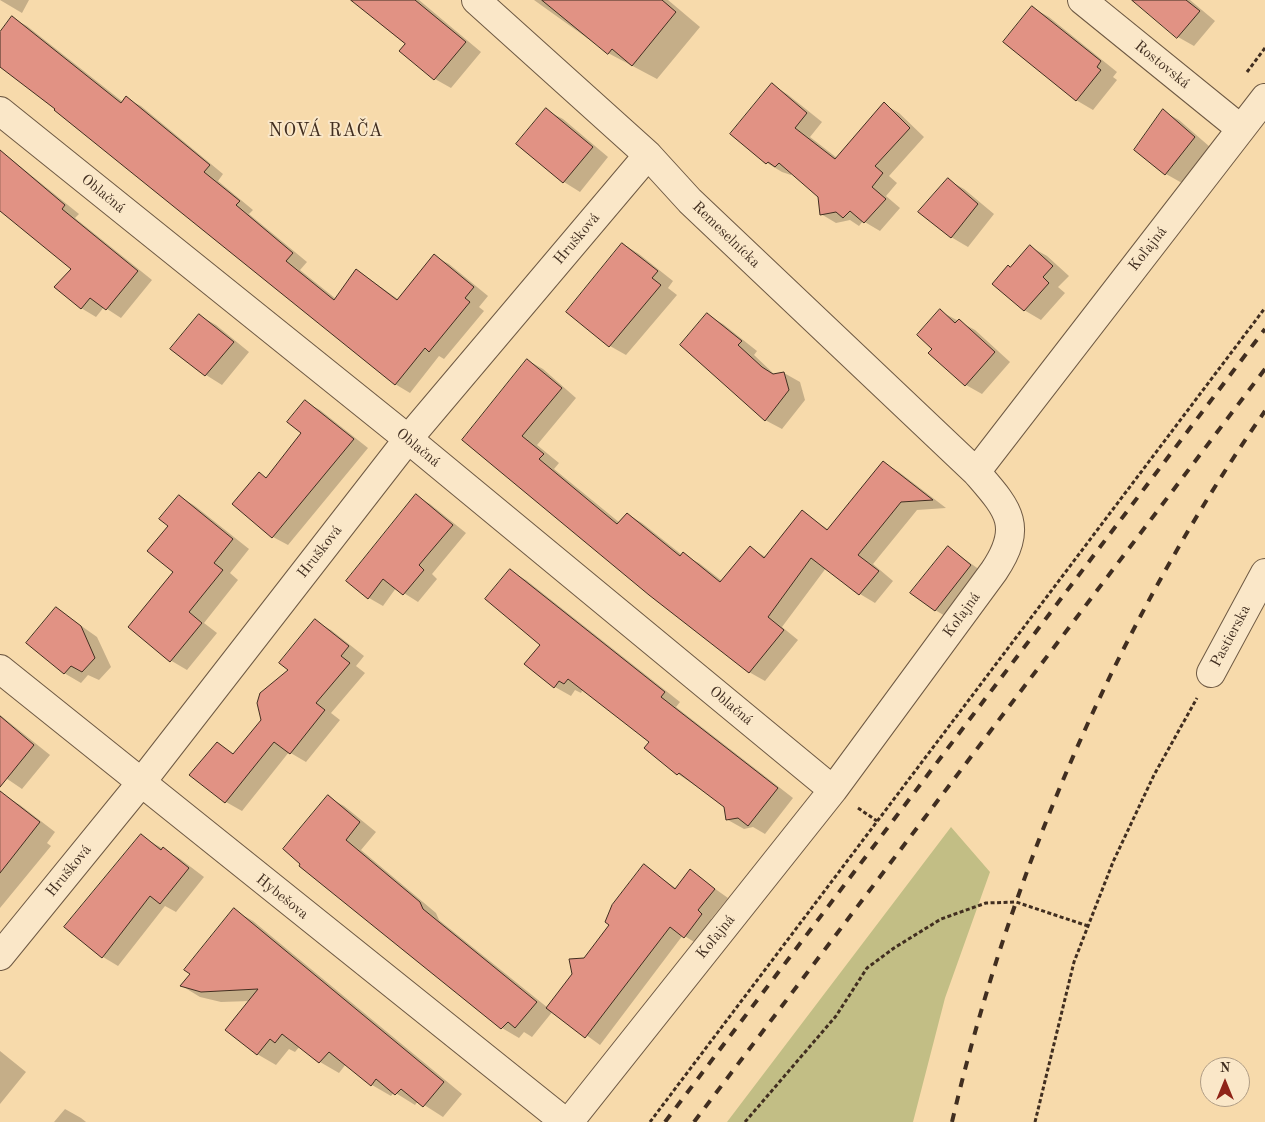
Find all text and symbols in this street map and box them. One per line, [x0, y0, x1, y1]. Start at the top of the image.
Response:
street label: Rostovská [1131, 37, 1193, 93]
district label: NOVÁ RAČA [267, 120, 385, 142]
street label: Oblačná [77, 171, 129, 217]
street label: Remeselnícka [688, 198, 764, 272]
street label: Hrušková [550, 209, 604, 269]
street label: Koľajná [1125, 223, 1171, 275]
street label: Oblačná [392, 425, 444, 471]
street label: Hrušková [294, 522, 346, 582]
street label: Koľajná [940, 589, 984, 641]
street label: Pastierska [1207, 602, 1255, 670]
street label: Oblačná [705, 682, 757, 730]
street label: Hrušková [43, 841, 95, 901]
street label: Hybešova [252, 870, 312, 924]
street label: Koľajná [693, 911, 739, 963]
north arrow [1200, 1057, 1250, 1107]
text: N [1220, 1061, 1230, 1075]

